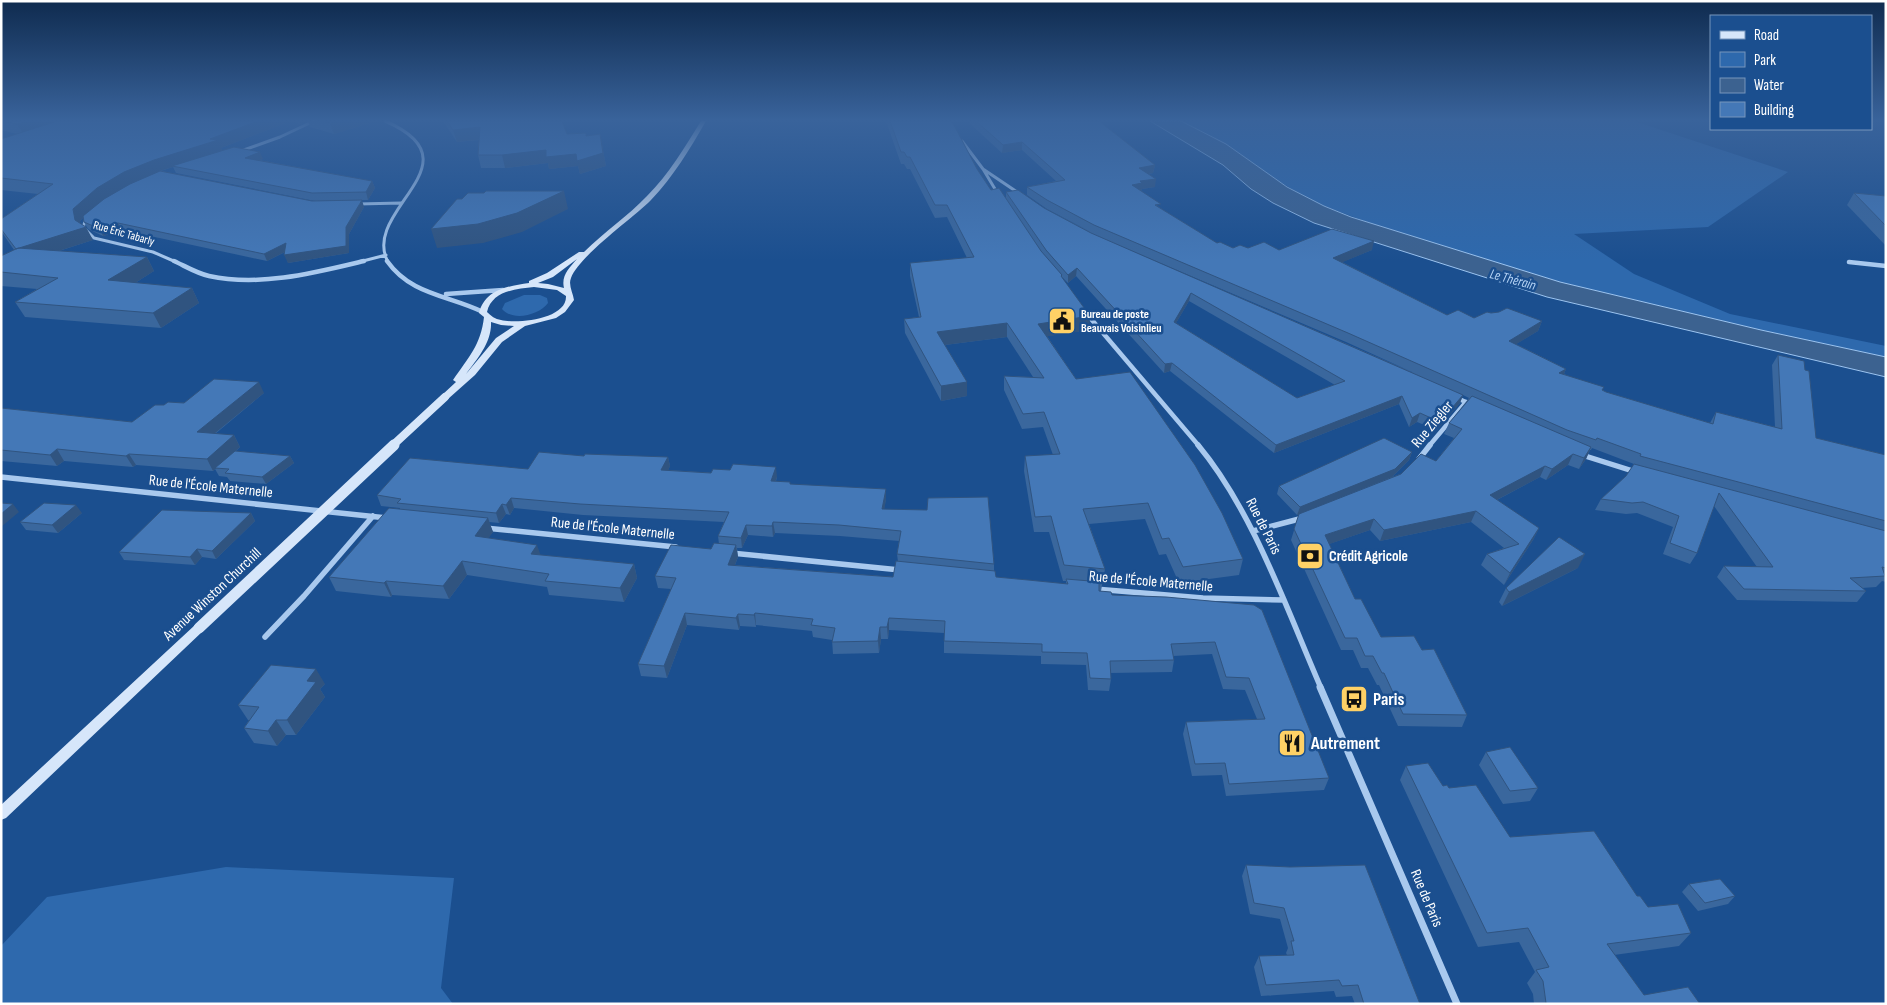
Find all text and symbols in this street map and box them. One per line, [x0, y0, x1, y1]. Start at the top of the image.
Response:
legend [1710, 15, 1872, 130]
text: Road [1754, 26, 1779, 45]
text: Park [1754, 51, 1776, 70]
text: Water [1754, 76, 1785, 95]
text: Building [1754, 101, 1794, 120]
street label: Rue Éric Tabarly [91, 218, 157, 250]
water label: Le Thérain [1488, 265, 1538, 294]
public building icon: Bureau de poste Beauvais Voisinlieu [1047, 306, 1077, 336]
place label: Bureau de poste Beauvais Voisinlieu [1081, 307, 1162, 336]
street label: Rue Ziegler [1407, 396, 1458, 452]
street label: Rue de l'École Maternelle [148, 471, 274, 502]
street label: Rue de Paris [1241, 495, 1286, 558]
street label: Rue de l'École Maternelle [550, 513, 676, 544]
bank icon: Crédit Agricole [1295, 541, 1325, 571]
street label: Avenue Winston Churchill [158, 544, 266, 646]
place label: Crédit Agricole [1329, 547, 1408, 566]
street label: Rue de l'École Maternelle [1088, 567, 1214, 596]
bus stop icon: Paris [1339, 684, 1369, 714]
place label: Paris [1373, 689, 1405, 710]
restaurant icon: Autrement [1277, 728, 1307, 758]
place label: Autrement [1310, 733, 1380, 754]
street label: Rue de Paris [1406, 867, 1447, 930]

